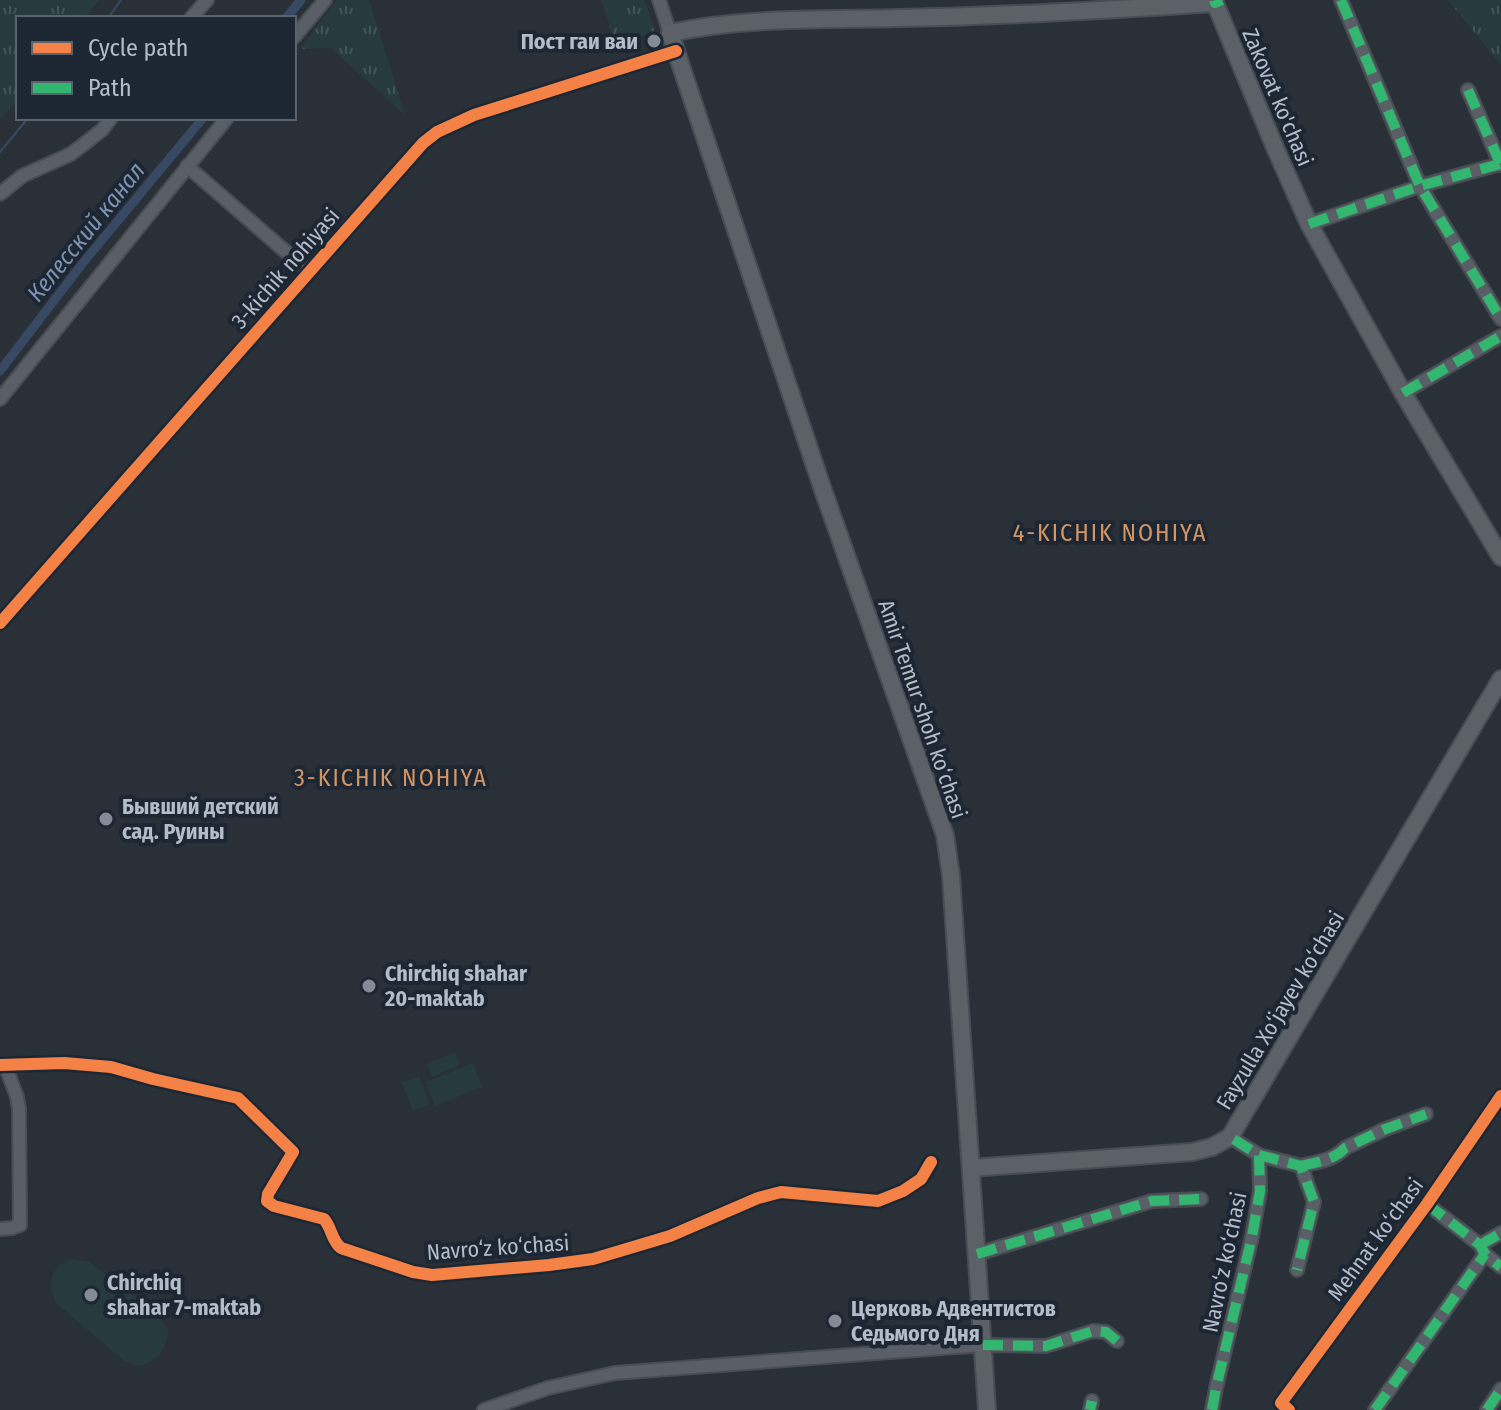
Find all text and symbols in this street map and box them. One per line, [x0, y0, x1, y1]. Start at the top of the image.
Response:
legend [16, 16, 296, 120]
street label: Zakovat ko'chasi [1236, 24, 1319, 170]
place label: Пост гаи ваи [521, 28, 638, 55]
marker: Пост гаи ваи [645, 32, 663, 50]
text: Cycle path [88, 34, 188, 62]
text: Path [88, 74, 132, 102]
water label: Келесский канал [21, 157, 151, 307]
street label: 3-kichik nohiyasi [226, 202, 345, 334]
district label: 4-KICHIK NOHIYA [1013, 519, 1207, 547]
street label: Amir Temur shoh ko‘chasi [872, 596, 973, 822]
district label: 3-KICHIK NOHIYA [294, 764, 488, 792]
place label: Бывший детский сад. Руины [122, 793, 279, 845]
marker: Бывший детский сад. Руины [97, 810, 115, 828]
street label: Fayzulla Xo‘jayev ko‘chasi [1211, 906, 1350, 1114]
place label: Chirchiq shahar 20-maktab [384, 960, 528, 1012]
marker: Chirchiq shahar 20-maktab [360, 977, 378, 995]
street label: Mehnat ko‘chasi [1322, 1173, 1429, 1306]
street label: Navro‘z ko‘chasi [1196, 1189, 1253, 1335]
street label: Navro‘z ko‘chasi [426, 1229, 570, 1266]
place label: Chirchiq shahar 7-maktab [107, 1269, 261, 1321]
marker: Chirchiq shahar 7-maktab [82, 1286, 100, 1304]
place label: Церковь Адвентистов Седьмого Дня [851, 1295, 1056, 1347]
marker: Церковь Адвентистов Седьмого Дня [826, 1312, 844, 1330]

